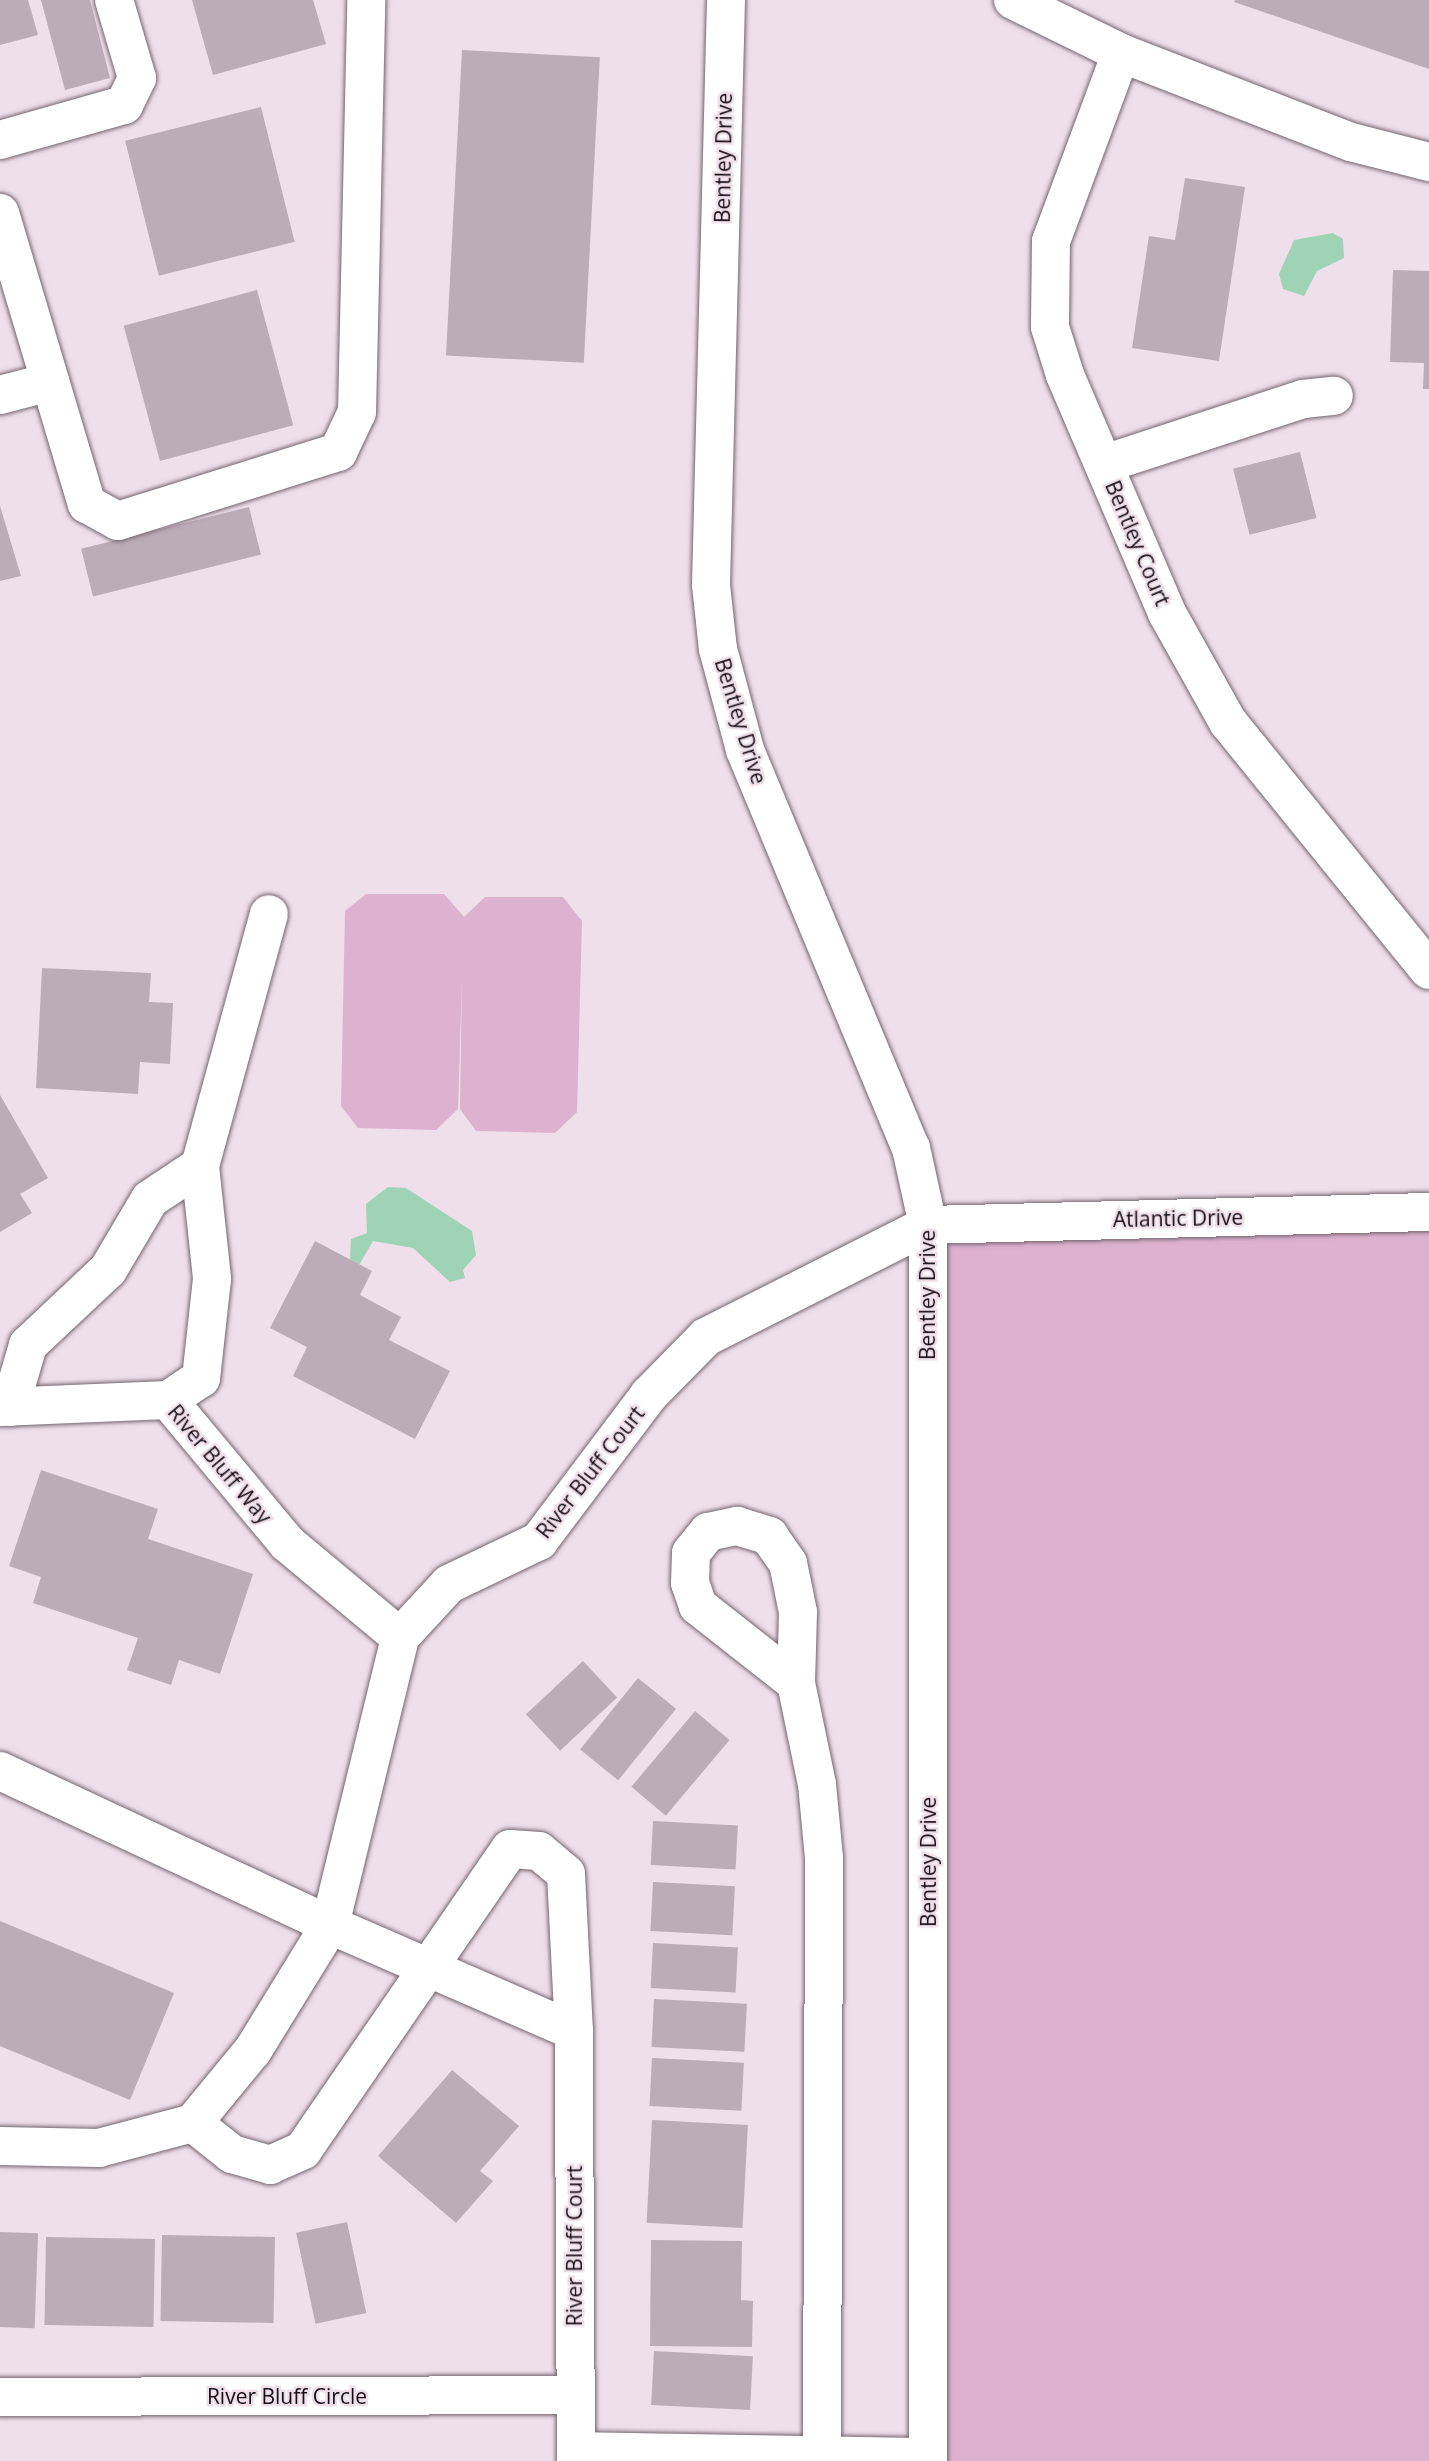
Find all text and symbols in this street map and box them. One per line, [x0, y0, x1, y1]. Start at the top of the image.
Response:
street label: Bentley Drive [709, 93, 737, 223]
street label: Bentley Court [1100, 477, 1176, 609]
street label: Bentley Drive [710, 655, 772, 787]
street label: Atlantic Drive [1113, 1204, 1243, 1232]
street label: Bentley Drive [914, 1230, 940, 1360]
street label: River Bluff Way [163, 1399, 277, 1529]
street label: River Bluff Court [531, 1401, 649, 1543]
street label: Bentley Drive [915, 1797, 941, 1927]
street label: River Bluff Court [561, 2166, 587, 2326]
street label: River Bluff Circle [207, 2383, 367, 2409]

